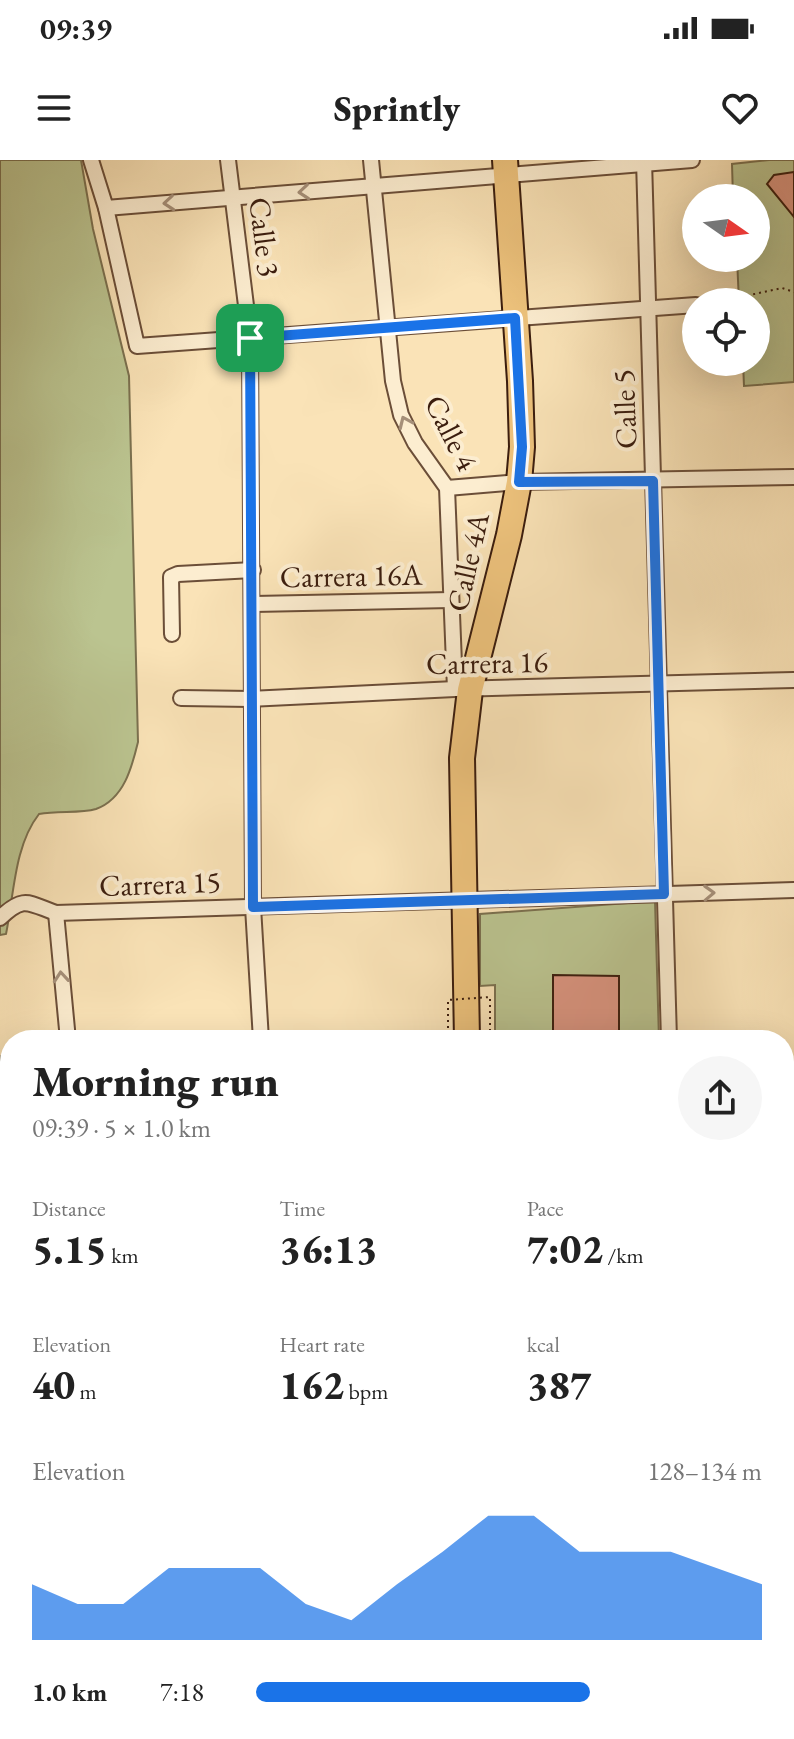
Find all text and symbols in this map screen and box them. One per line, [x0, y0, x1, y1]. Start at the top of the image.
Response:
text: 09:39 [40, 9, 112, 48]
text: Sprintly [334, 85, 460, 132]
icon: menu [32, 86, 76, 130]
icon: heart [718, 86, 762, 130]
one-way arrow [297, 183, 310, 200]
north arrow [682, 184, 770, 272]
map controls [682, 184, 770, 376]
one-way arrow [163, 194, 176, 211]
street label: Calle 3 [240, 195, 289, 279]
button: locate [682, 288, 770, 376]
pin [216, 304, 284, 372]
icon: arrive [228, 316, 272, 360]
street label: Calle 5 [604, 368, 645, 450]
street label: Calle 4 [416, 388, 487, 478]
one-way arrow [399, 416, 415, 431]
street label: Calle 4A [437, 508, 498, 615]
street label: Carrera 16A [279, 555, 423, 596]
street label: Carrera 16 [426, 642, 548, 683]
street label: Carrera 15 [98, 862, 222, 905]
one-way arrow [703, 884, 716, 901]
one-way arrow [53, 970, 70, 983]
text: Morning run [32, 1052, 279, 1109]
button: share [678, 1056, 762, 1140]
text: 09:39 · 5 × 1.0 km [32, 1111, 211, 1145]
text: Distance [32, 1194, 105, 1223]
text: Time [279, 1194, 325, 1223]
text: Pace [527, 1194, 564, 1223]
text: 5.15 [32, 1223, 107, 1275]
text: 36:13 [279, 1223, 377, 1275]
text: 7:02 [527, 1223, 603, 1275]
text: km [107, 1241, 139, 1270]
text: /km [603, 1241, 644, 1270]
text: Elevation [32, 1330, 111, 1359]
text: Heart rate [279, 1330, 365, 1359]
text: kcal [527, 1330, 560, 1359]
text: 40 [32, 1359, 75, 1411]
text: 162 [279, 1359, 344, 1411]
text: 387 [527, 1359, 591, 1411]
text: m [75, 1377, 97, 1406]
text: bpm [344, 1377, 388, 1406]
text: Elevation [32, 1454, 126, 1488]
text: 128–134 m [647, 1454, 762, 1488]
text: 1.0 km [32, 1675, 107, 1709]
text: 7:18 [160, 1675, 204, 1709]

